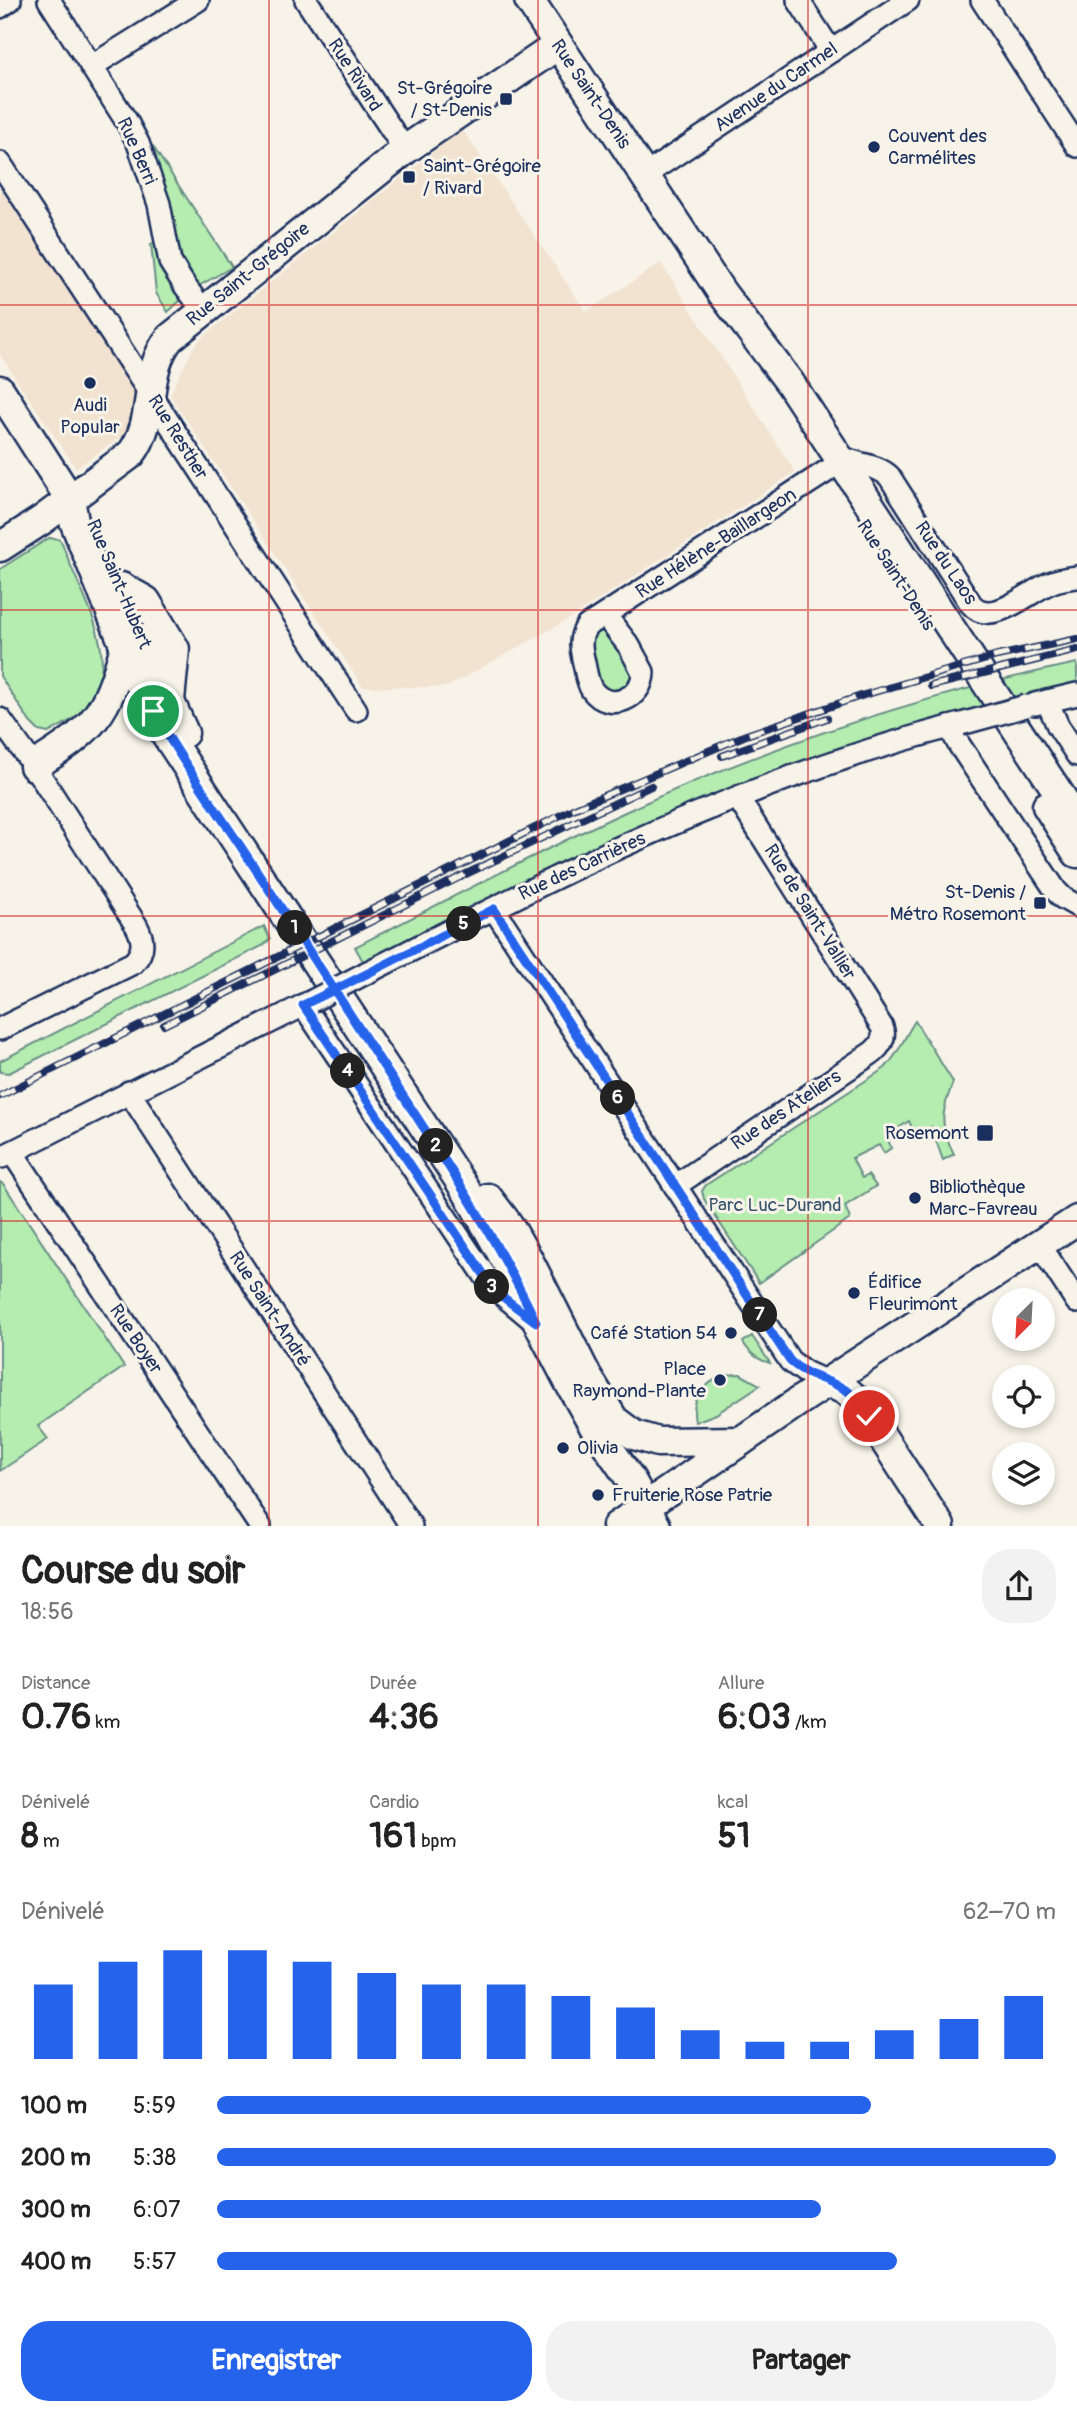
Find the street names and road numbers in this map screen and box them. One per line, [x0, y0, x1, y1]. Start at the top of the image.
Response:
street label: Rue Rivard [323, 34, 387, 116]
street label: Rue Saint-Denis [546, 35, 637, 154]
street label: Avenue du Carmel [710, 37, 842, 137]
street label: Rue Berri [112, 114, 162, 188]
street label: Rue Saint-Grégoire [181, 216, 315, 331]
street label: Rue Resther [142, 390, 214, 484]
street label: Rue Hélène-Baillargeon [631, 482, 801, 604]
street label: Rue Saint-Denis [851, 515, 941, 635]
street label: Rue Saint-Hubert [81, 516, 157, 653]
street label: Rue du Laos [909, 517, 983, 610]
street label: Rue des Carrières [515, 826, 650, 906]
street label: Rue de Saint-Vallier [759, 840, 861, 984]
street label: Rue des Ateliers [726, 1064, 846, 1156]
street label: Rue Saint-André [224, 1247, 316, 1371]
street label: Rue Boyer [104, 1299, 168, 1379]

